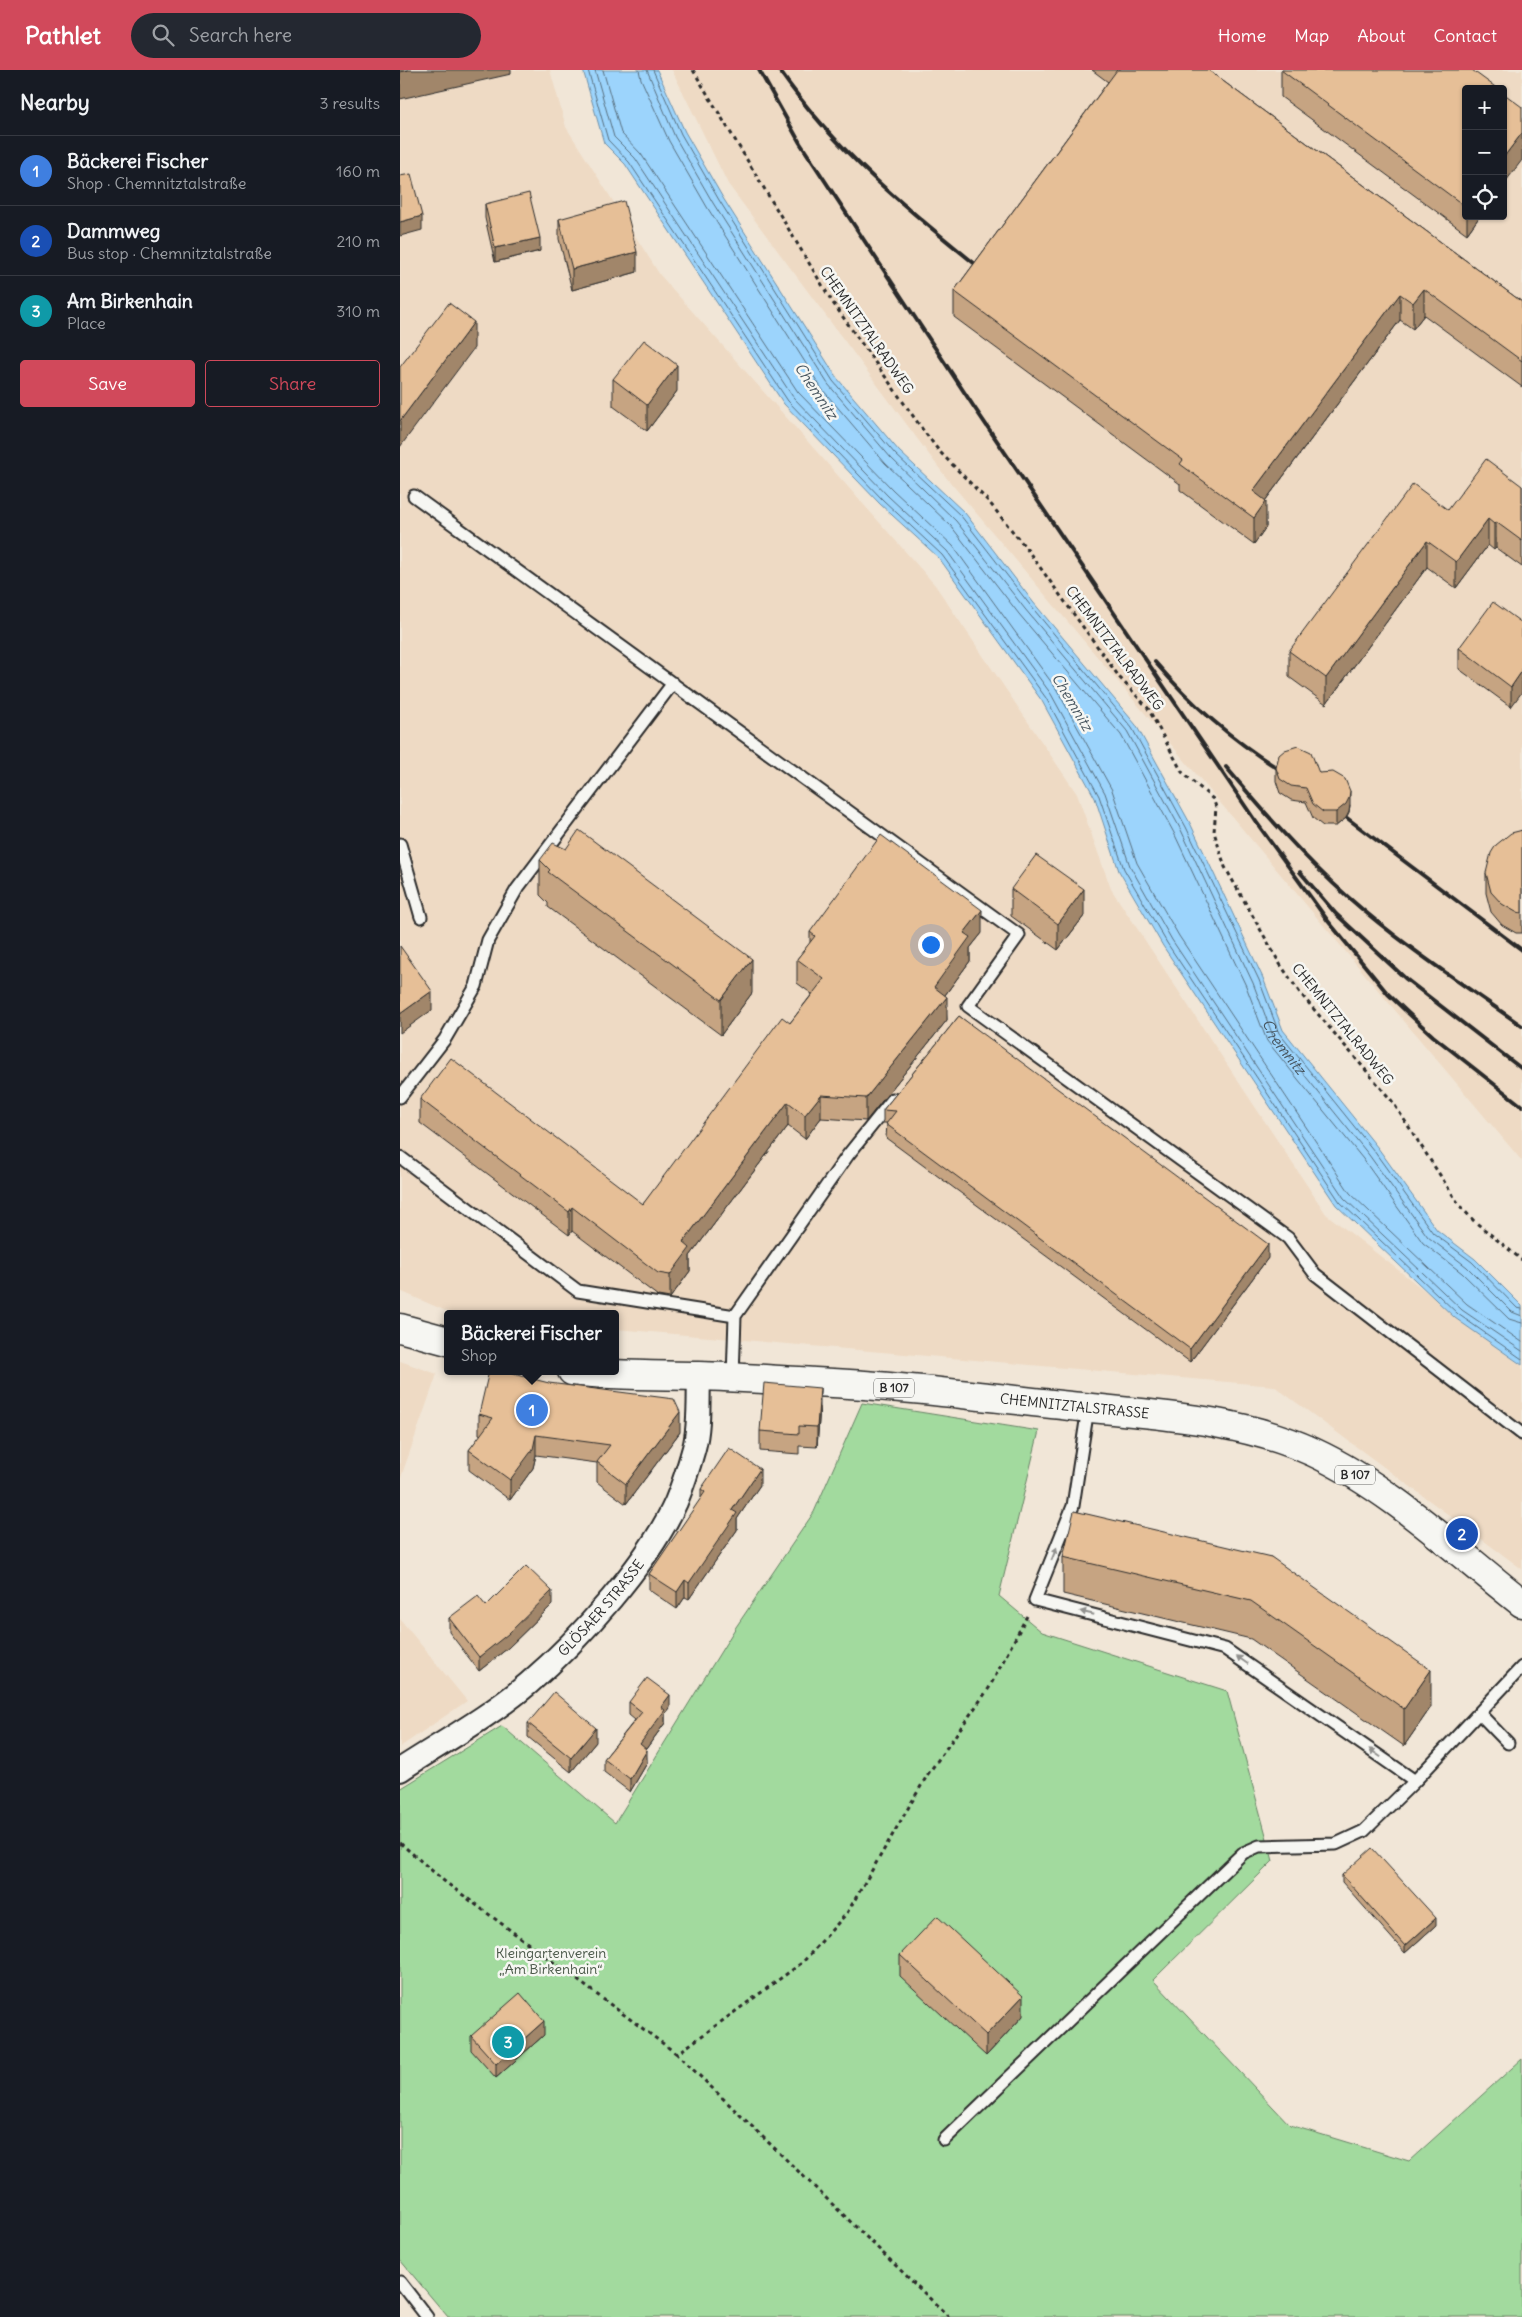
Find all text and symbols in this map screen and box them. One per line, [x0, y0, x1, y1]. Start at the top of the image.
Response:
search box [131, 13, 481, 58]
text: Pathlet [25, 20, 101, 50]
icon: search [149, 21, 177, 49]
text: Search here [189, 23, 292, 47]
text: Home [1218, 24, 1266, 47]
text: Map [1294, 24, 1329, 47]
text: About [1357, 24, 1405, 47]
text: Contact [1433, 24, 1497, 47]
map controls [1462, 85, 1507, 220]
button: + [1462, 85, 1507, 130]
text: Nearby [20, 89, 90, 116]
text: 3 results [320, 93, 380, 113]
button: − [1462, 130, 1507, 175]
text: Bäckerei Fischer [67, 149, 208, 173]
text: 1 [33, 161, 39, 181]
text: 160 m [336, 161, 380, 181]
text: Shop · Chemnitztalstraße [67, 173, 246, 193]
button: locate [1462, 175, 1507, 220]
text: Dammweg [67, 219, 160, 243]
text: 2 [32, 231, 40, 251]
text: 210 m [337, 231, 380, 251]
text: Bus stop · Chemnitztalstraße [67, 243, 272, 263]
street label: CHEMNITZTALRADWEG [816, 263, 918, 397]
text: Am Birkenhain [67, 289, 193, 313]
text: 3 [31, 301, 41, 321]
text: 310 m [336, 301, 380, 321]
text: Place [67, 313, 106, 333]
water label: Chemnitz [791, 359, 843, 424]
button: Save [20, 360, 195, 407]
button: Share [205, 360, 380, 407]
street label: CHEMNITZTALRADWEG [1062, 582, 1168, 714]
water label: Chemnitz [1048, 669, 1098, 736]
your location [918, 932, 944, 958]
street label: CHEMNITZTALRADWEG [1288, 959, 1398, 1089]
water label: Chemnitz [1258, 1016, 1311, 1079]
popup [444, 1310, 619, 1375]
text: Bäckerei Fischer [461, 1321, 602, 1345]
text: Shop [461, 1345, 497, 1365]
road number: B 107 [874, 1379, 914, 1398]
street label: CHEMNITZTALSTRASSE [999, 1389, 1150, 1423]
pin: 1 [516, 1391, 548, 1429]
road number: B 107 [1335, 1466, 1375, 1484]
pin: 2 [1446, 1515, 1478, 1553]
one-way arrow [1050, 1547, 1058, 1561]
street label: GLÖSAER STRASSE [554, 1556, 648, 1660]
one-way arrow [1080, 1609, 1095, 1617]
one-way arrow [1235, 1655, 1249, 1665]
one-way arrow [1368, 1748, 1382, 1758]
park label: Kleingartenverein „Am Birkenhain“ [496, 1944, 606, 1978]
pin: 3 [492, 2023, 524, 2061]

